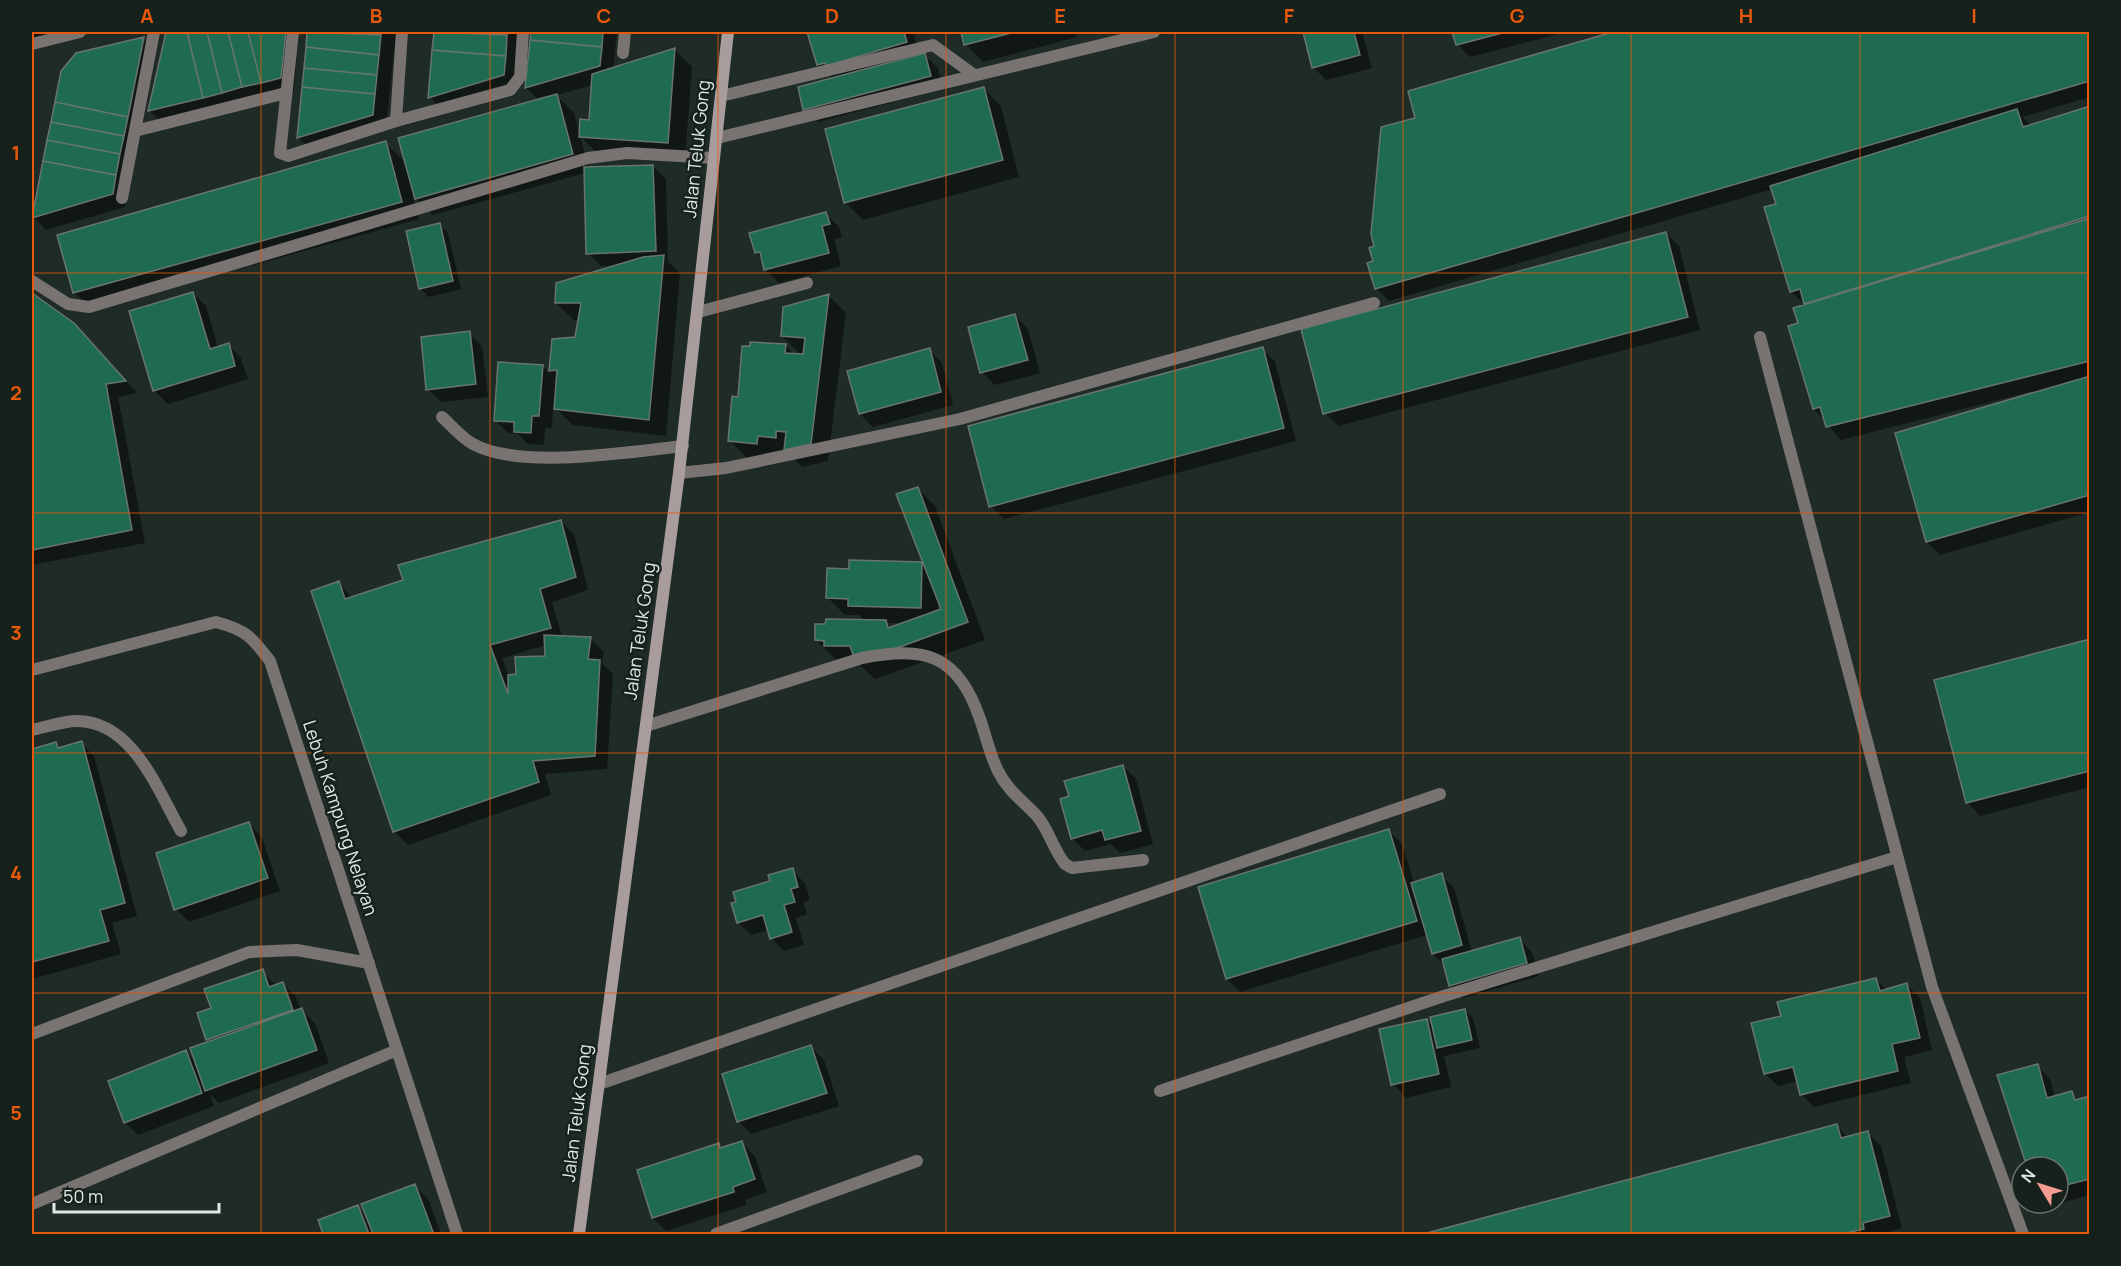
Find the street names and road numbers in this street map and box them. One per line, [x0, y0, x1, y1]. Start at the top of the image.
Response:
street label: Jalan Teluk Gong [677, 79, 715, 219]
street label: Jalan Teluk Gong [617, 560, 661, 701]
street label: Lebuh Kampung Nelayan [298, 717, 384, 918]
street label: Jalan Teluk Gong [556, 1043, 596, 1183]

